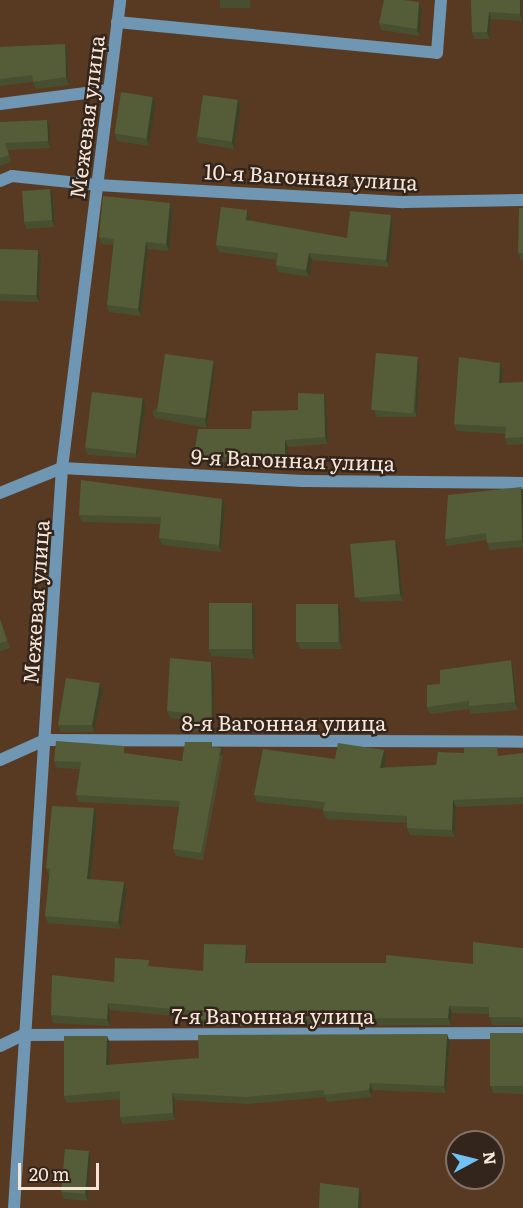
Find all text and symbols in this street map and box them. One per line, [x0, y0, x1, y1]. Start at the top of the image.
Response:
street label: Межевая улица [63, 34, 109, 200]
street label: 10-я Вагонная улица [204, 158, 418, 194]
street label: 9-я Вагонная улица [190, 443, 396, 475]
street label: Межевая улица [17, 519, 53, 685]
street label: 8-я Вагонная улица [182, 709, 386, 735]
street label: 7-я Вагонная улица [172, 1002, 374, 1028]
north arrow [445, 1130, 505, 1190]
text: N [478, 1150, 504, 1166]
scale bar [21, 1151, 102, 1189]
text: 20 m [29, 1160, 70, 1187]

